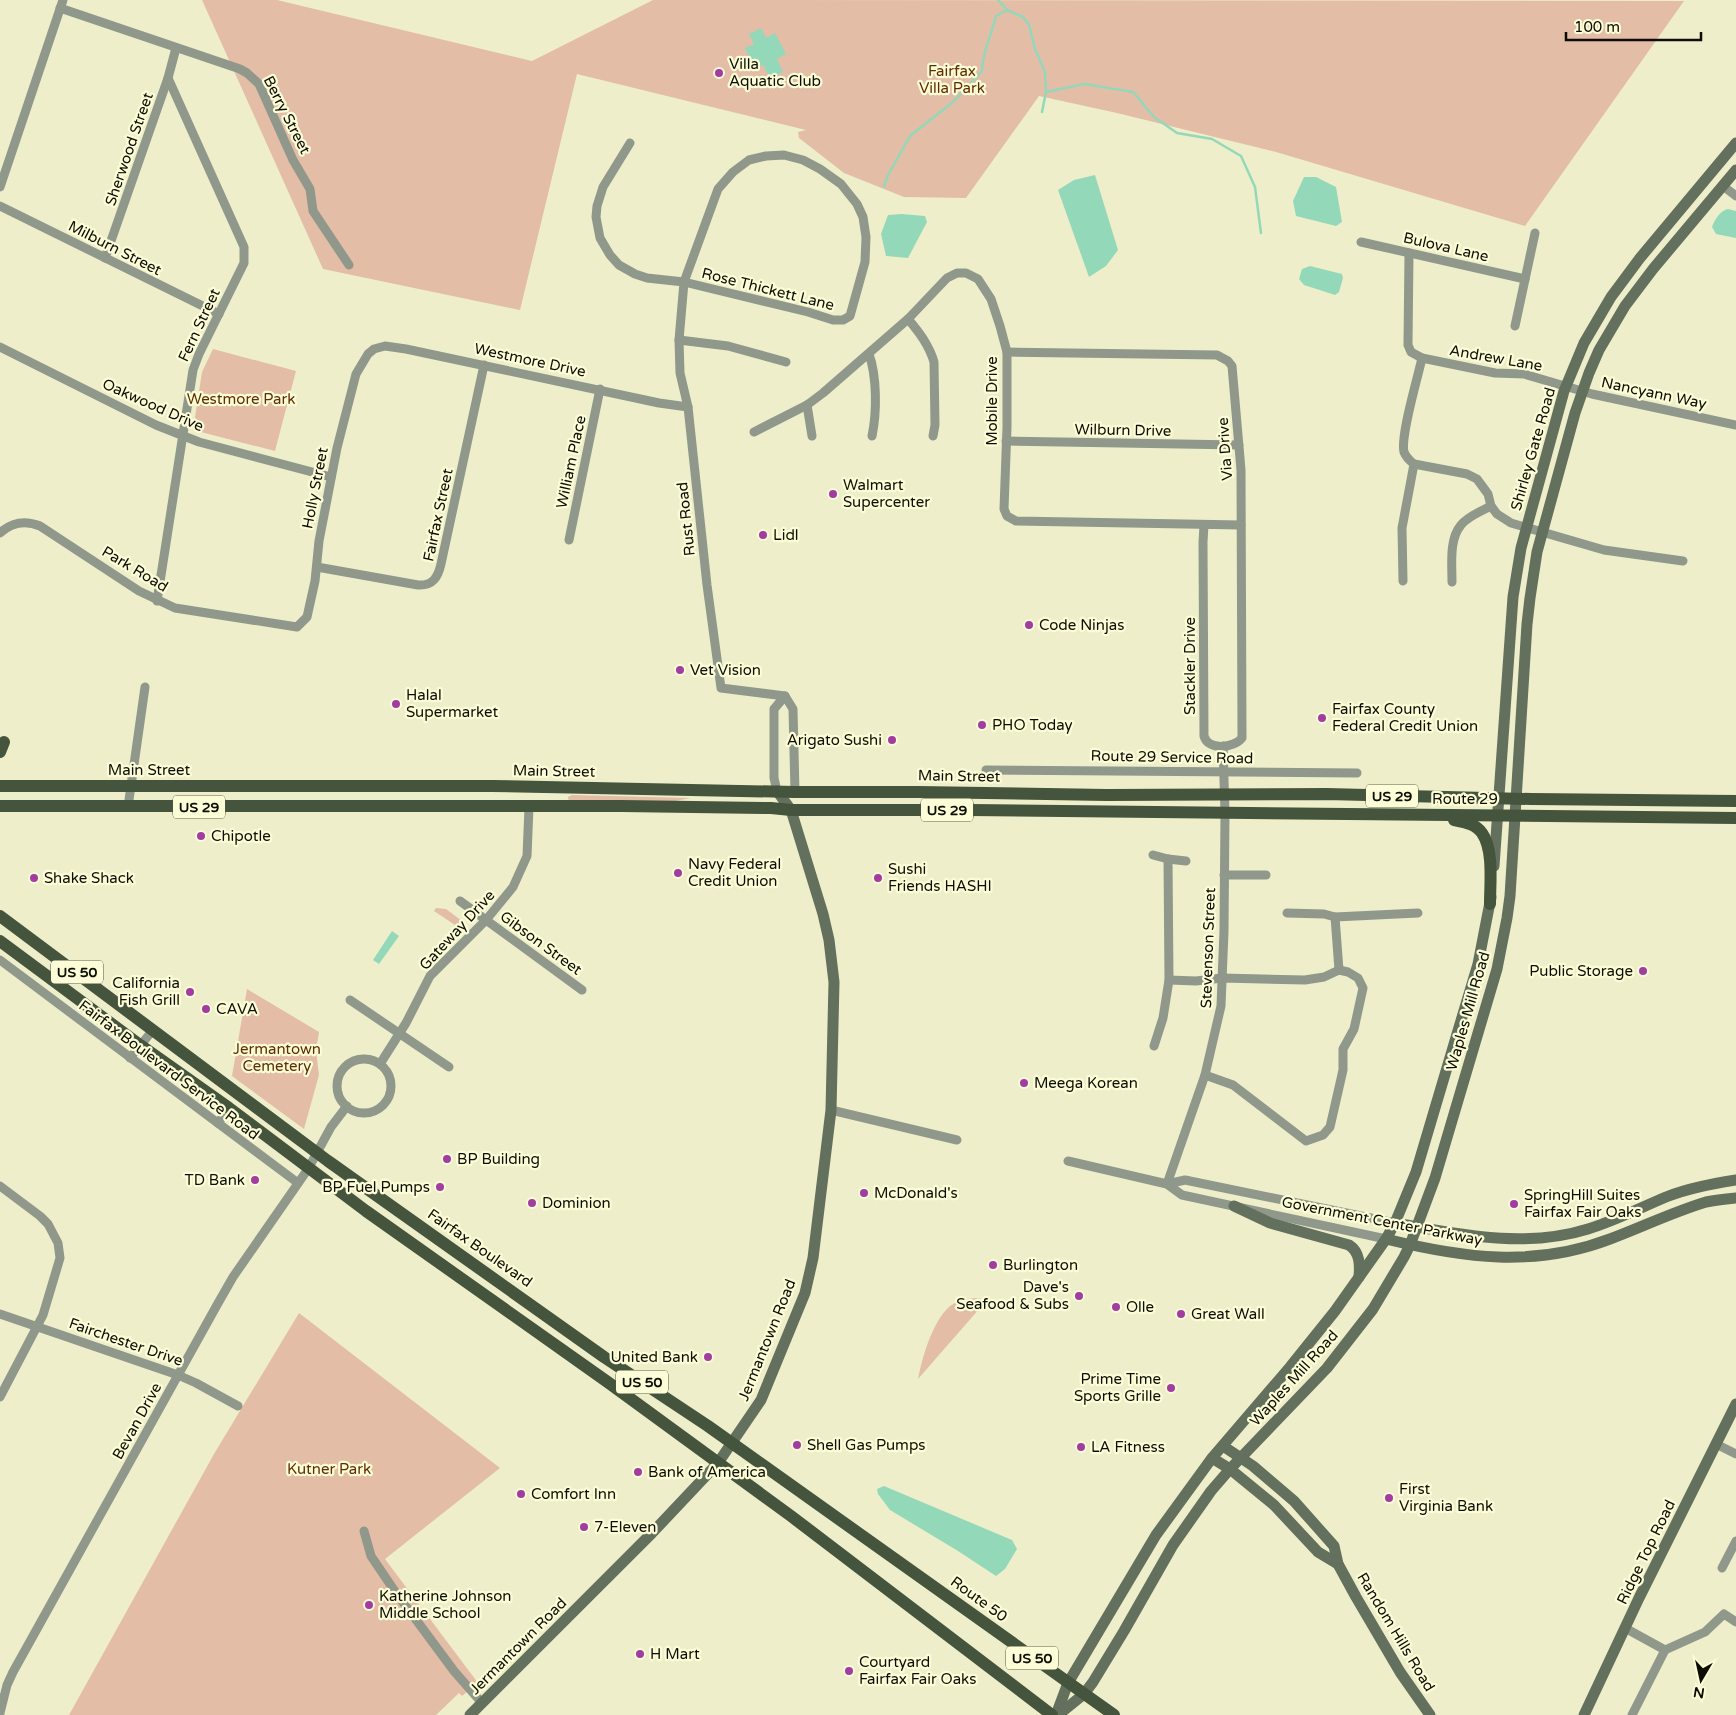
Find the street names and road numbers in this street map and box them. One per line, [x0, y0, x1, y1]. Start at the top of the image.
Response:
street label: Berry Street [260, 73, 314, 157]
street label: Sherwood Street [101, 90, 157, 208]
street label: Milburn Street [65, 217, 165, 279]
street label: Bulova Lane [1402, 228, 1490, 266]
street label: Rose Thickett Lane [700, 264, 836, 314]
street label: Fern Street [174, 285, 224, 364]
street label: Westmore Drive [473, 339, 587, 381]
street label: Andrew Lane [1448, 341, 1544, 375]
street label: Mobile Drive [983, 356, 1001, 446]
street label: Nancyann Way [1600, 373, 1708, 413]
street label: Oakwood Drive [100, 375, 206, 435]
street label: Shirley Gate Road [1507, 385, 1559, 513]
street label: William Place [552, 414, 590, 510]
street label: Via Drive [1214, 417, 1236, 481]
street label: Wilburn Drive [1074, 420, 1172, 440]
street label: Holly Street [298, 446, 332, 530]
street label: Fairfax Street [419, 467, 457, 563]
street label: Rust Road [673, 481, 699, 557]
street label: Park Road [99, 542, 171, 596]
street label: Stackler Drive [1181, 617, 1199, 715]
street label: Route 29 Service Road [1090, 747, 1254, 767]
street label: Main Street [108, 761, 191, 779]
street label: Main Street [513, 761, 596, 781]
street label: Main Street [918, 766, 1001, 786]
road number: US 29 [1366, 784, 1418, 808]
street label: Route 29 [1432, 790, 1498, 808]
road number: US 29 [173, 796, 225, 819]
road number: US 29 [921, 798, 973, 822]
street label: Gateway Drive [415, 886, 499, 974]
street label: Stevenson Street [1197, 887, 1219, 1009]
street label: Gibson Street [497, 907, 586, 979]
street label: Waples Mill Road [1442, 949, 1494, 1073]
road number: US 50 [51, 960, 103, 984]
street label: Fairfax Boulevard Service Road [75, 996, 263, 1144]
street label: Government Center Parkway [1280, 1193, 1484, 1249]
street label: Fairfax Boulevard [424, 1205, 536, 1291]
street label: Jermantown Road [734, 1277, 800, 1403]
street label: Fairchester Drive [67, 1314, 185, 1370]
street label: Waples Mill Road [1246, 1326, 1342, 1430]
road number: US 50 [616, 1370, 668, 1394]
street label: Bevan Drive [109, 1379, 165, 1463]
street label: Ridge Top Road [1613, 1497, 1679, 1607]
street label: Random Hills Road [1353, 1569, 1439, 1695]
street label: Route 50 [947, 1572, 1011, 1626]
street label: Jermantown Road [466, 1594, 570, 1698]
road number: US 50 [1006, 1646, 1058, 1670]

